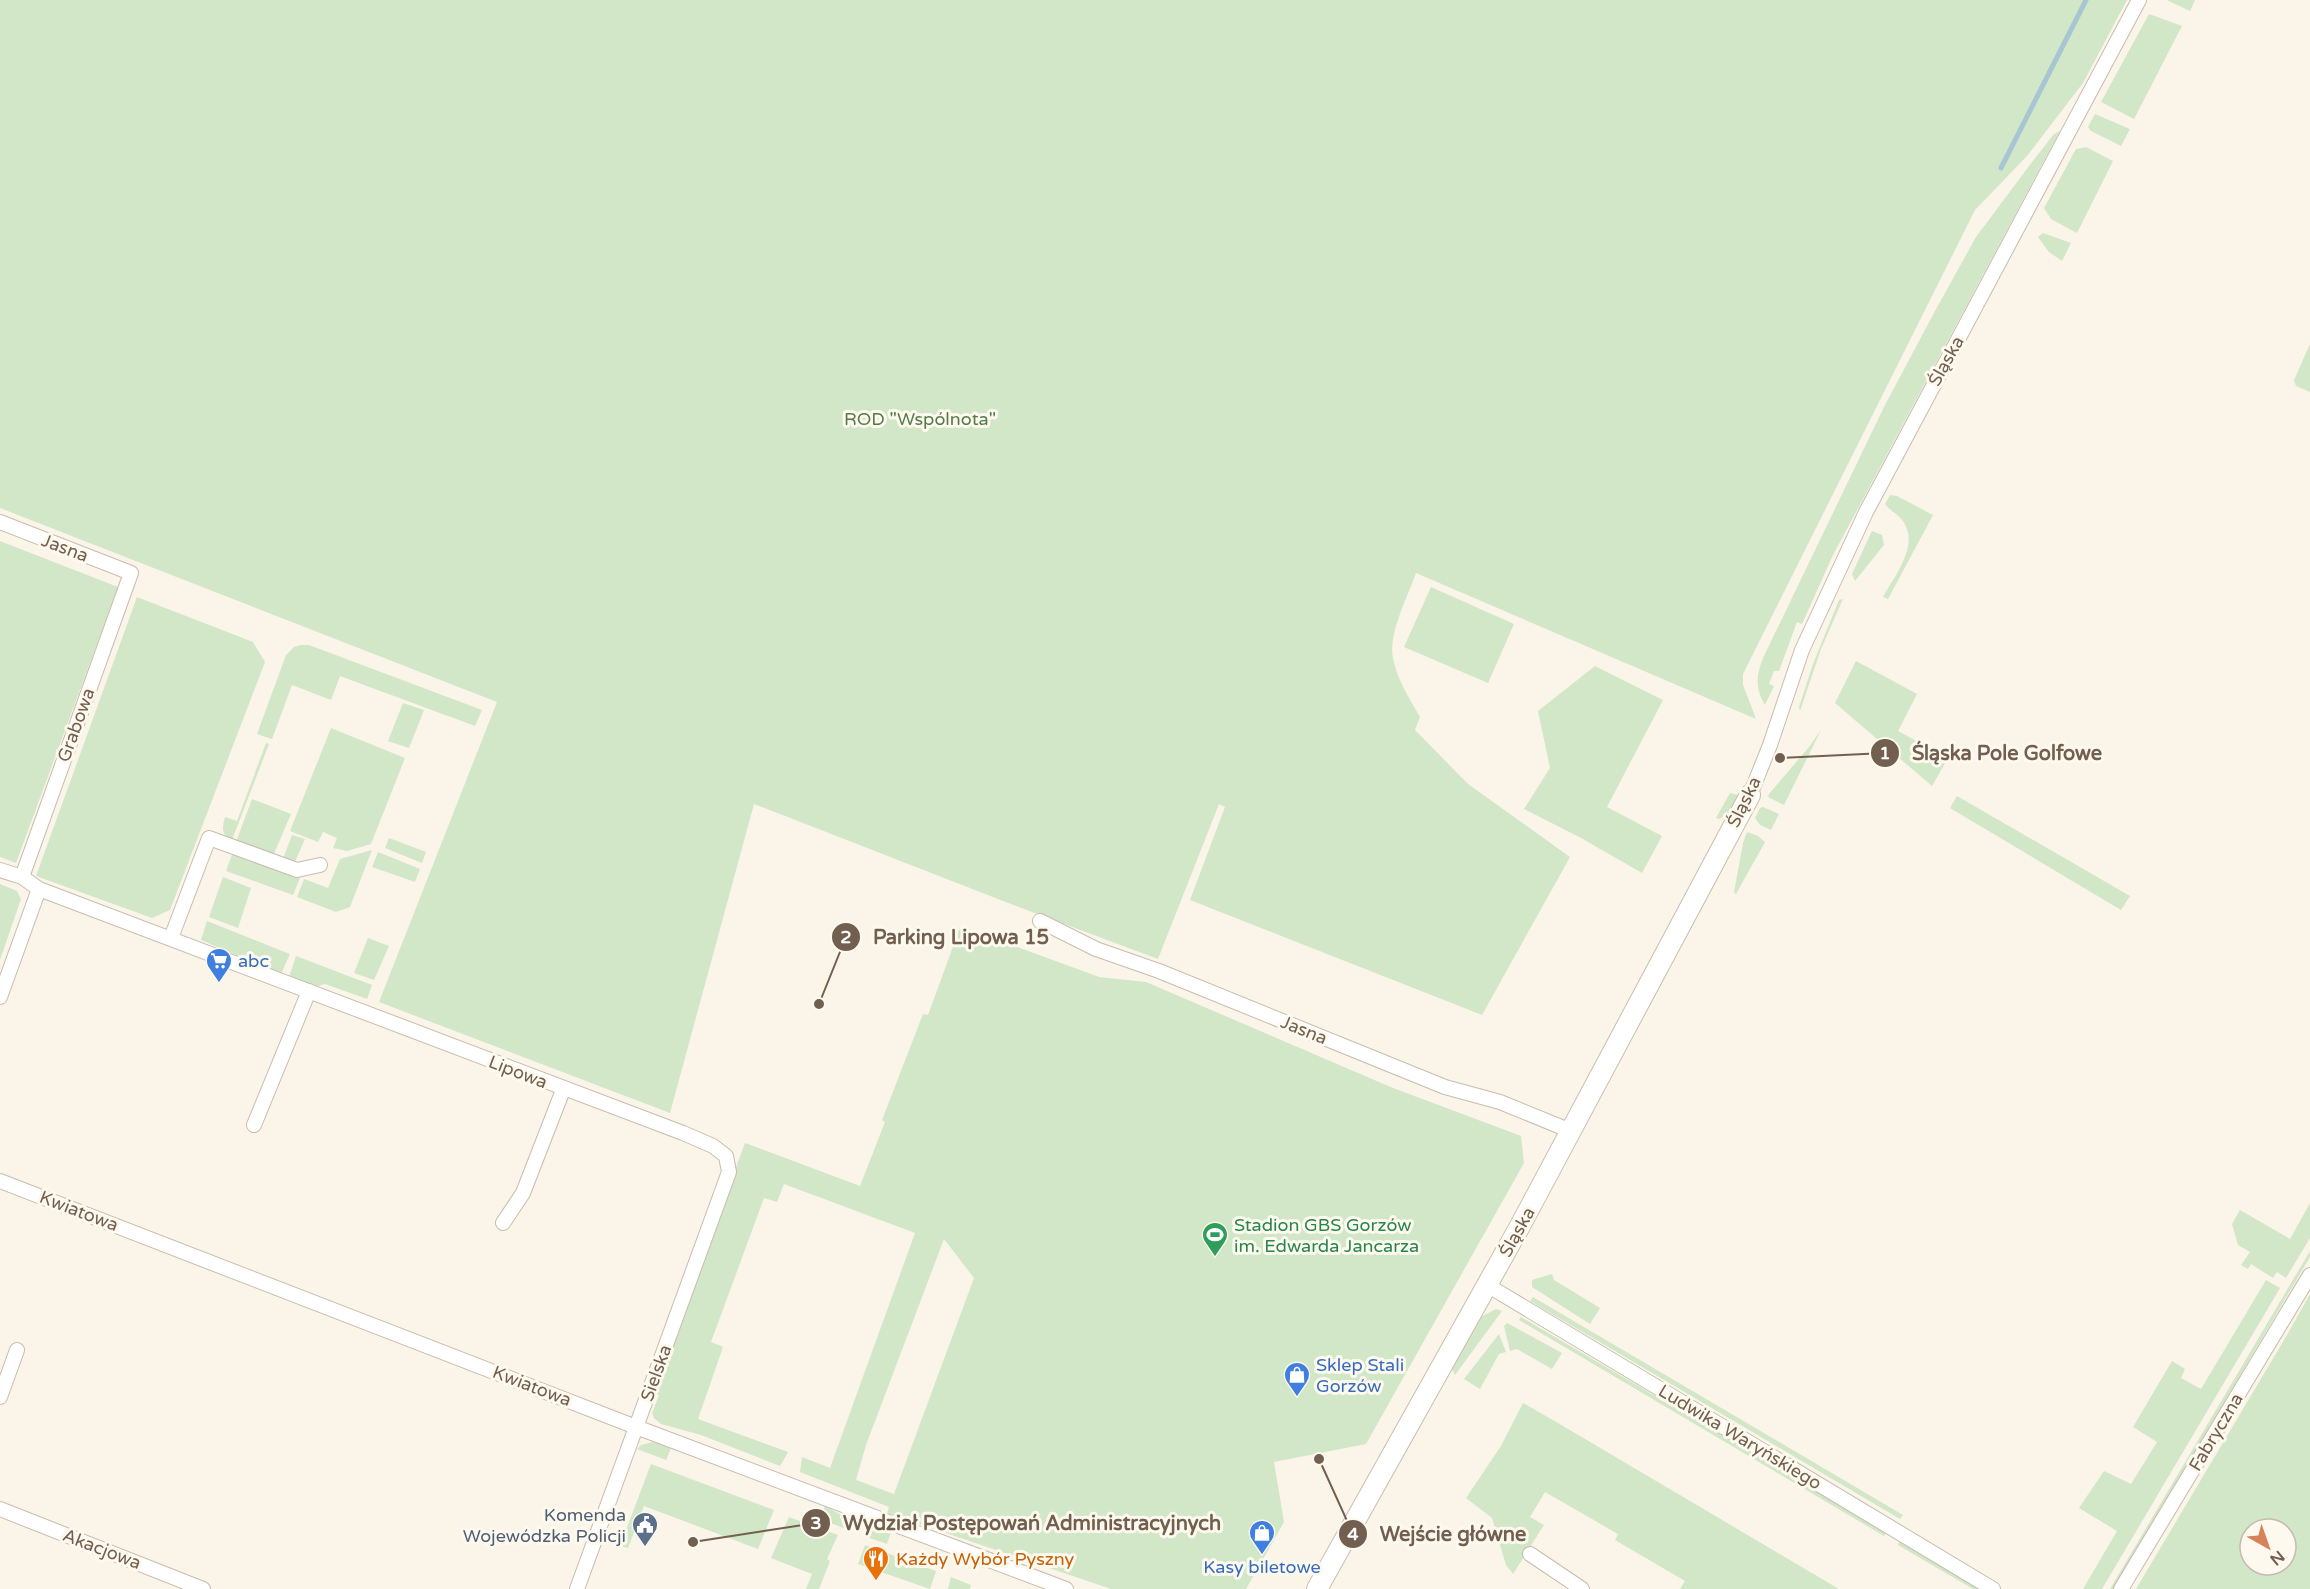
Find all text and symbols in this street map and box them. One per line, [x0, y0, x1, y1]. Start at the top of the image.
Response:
street label: Śląska [1923, 332, 1969, 390]
park label: ROD "Wspólnota" [844, 408, 996, 430]
street label: Jasna [39, 529, 91, 567]
street label: Grabowa [52, 685, 100, 765]
callout: Śląska Pole Golfowe [1870, 734, 2115, 772]
text: Śląska Pole Golfowe [1912, 740, 2102, 766]
text: 1 [1879, 742, 1891, 764]
street label: Śląska [1722, 773, 1766, 831]
callout: Parking Lipowa 15 [831, 918, 1061, 956]
text: 2 [840, 926, 852, 948]
text: Parking Lipowa 15 [873, 926, 1049, 950]
supermarket icon: abc [204, 946, 234, 984]
place label: abc [238, 950, 269, 972]
street label: Jasna [1278, 1011, 1330, 1049]
street label: Lipowa [485, 1051, 551, 1093]
street label: Kwiatowa [37, 1186, 121, 1236]
street label: Śląska [1494, 1203, 1540, 1261]
place label: Stadion GBS Gorzów im. Edwarda Jancarza [1234, 1214, 1419, 1257]
sports icon: Stadion GBS Gorzów im. Edwarda Jancarza [1200, 1220, 1230, 1258]
street label: Sielska [636, 1342, 676, 1404]
place label: Sklep Stali Gorzów [1316, 1354, 1404, 1397]
shop icon: Sklep Stali Gorzów [1282, 1360, 1312, 1398]
street label: Kwiatowa [490, 1361, 574, 1411]
street label: Ludwika Waryńskiego [1654, 1380, 1826, 1494]
street label: Fabryczna [2184, 1389, 2248, 1475]
place label: Komenda Wojewódzka Policji [463, 1504, 626, 1547]
callout: Wydział Postępowań Administracyjnych [801, 1504, 1233, 1542]
public building icon: Komenda Wojewódzka Policji [630, 1510, 660, 1548]
text: 3 [810, 1512, 822, 1534]
text: Wydział Postępowań Administracyjnych [843, 1512, 1221, 1536]
callout: Wejście główne [1338, 1515, 1538, 1553]
north arrow [2238, 1517, 2298, 1577]
shop icon: Kasy biletowe [1247, 1518, 1277, 1556]
text: 4 [1347, 1523, 1359, 1545]
text: Wejście główne [1380, 1523, 1526, 1547]
street label: Akacjowa [60, 1524, 144, 1574]
restaurant icon: Każdy Wybór Pyszny [861, 1544, 891, 1582]
text: N [2266, 1546, 2288, 1570]
place label: Każdy Wybór Pyszny [896, 1548, 1075, 1570]
place label: Kasy biletowe [1203, 1556, 1321, 1578]

